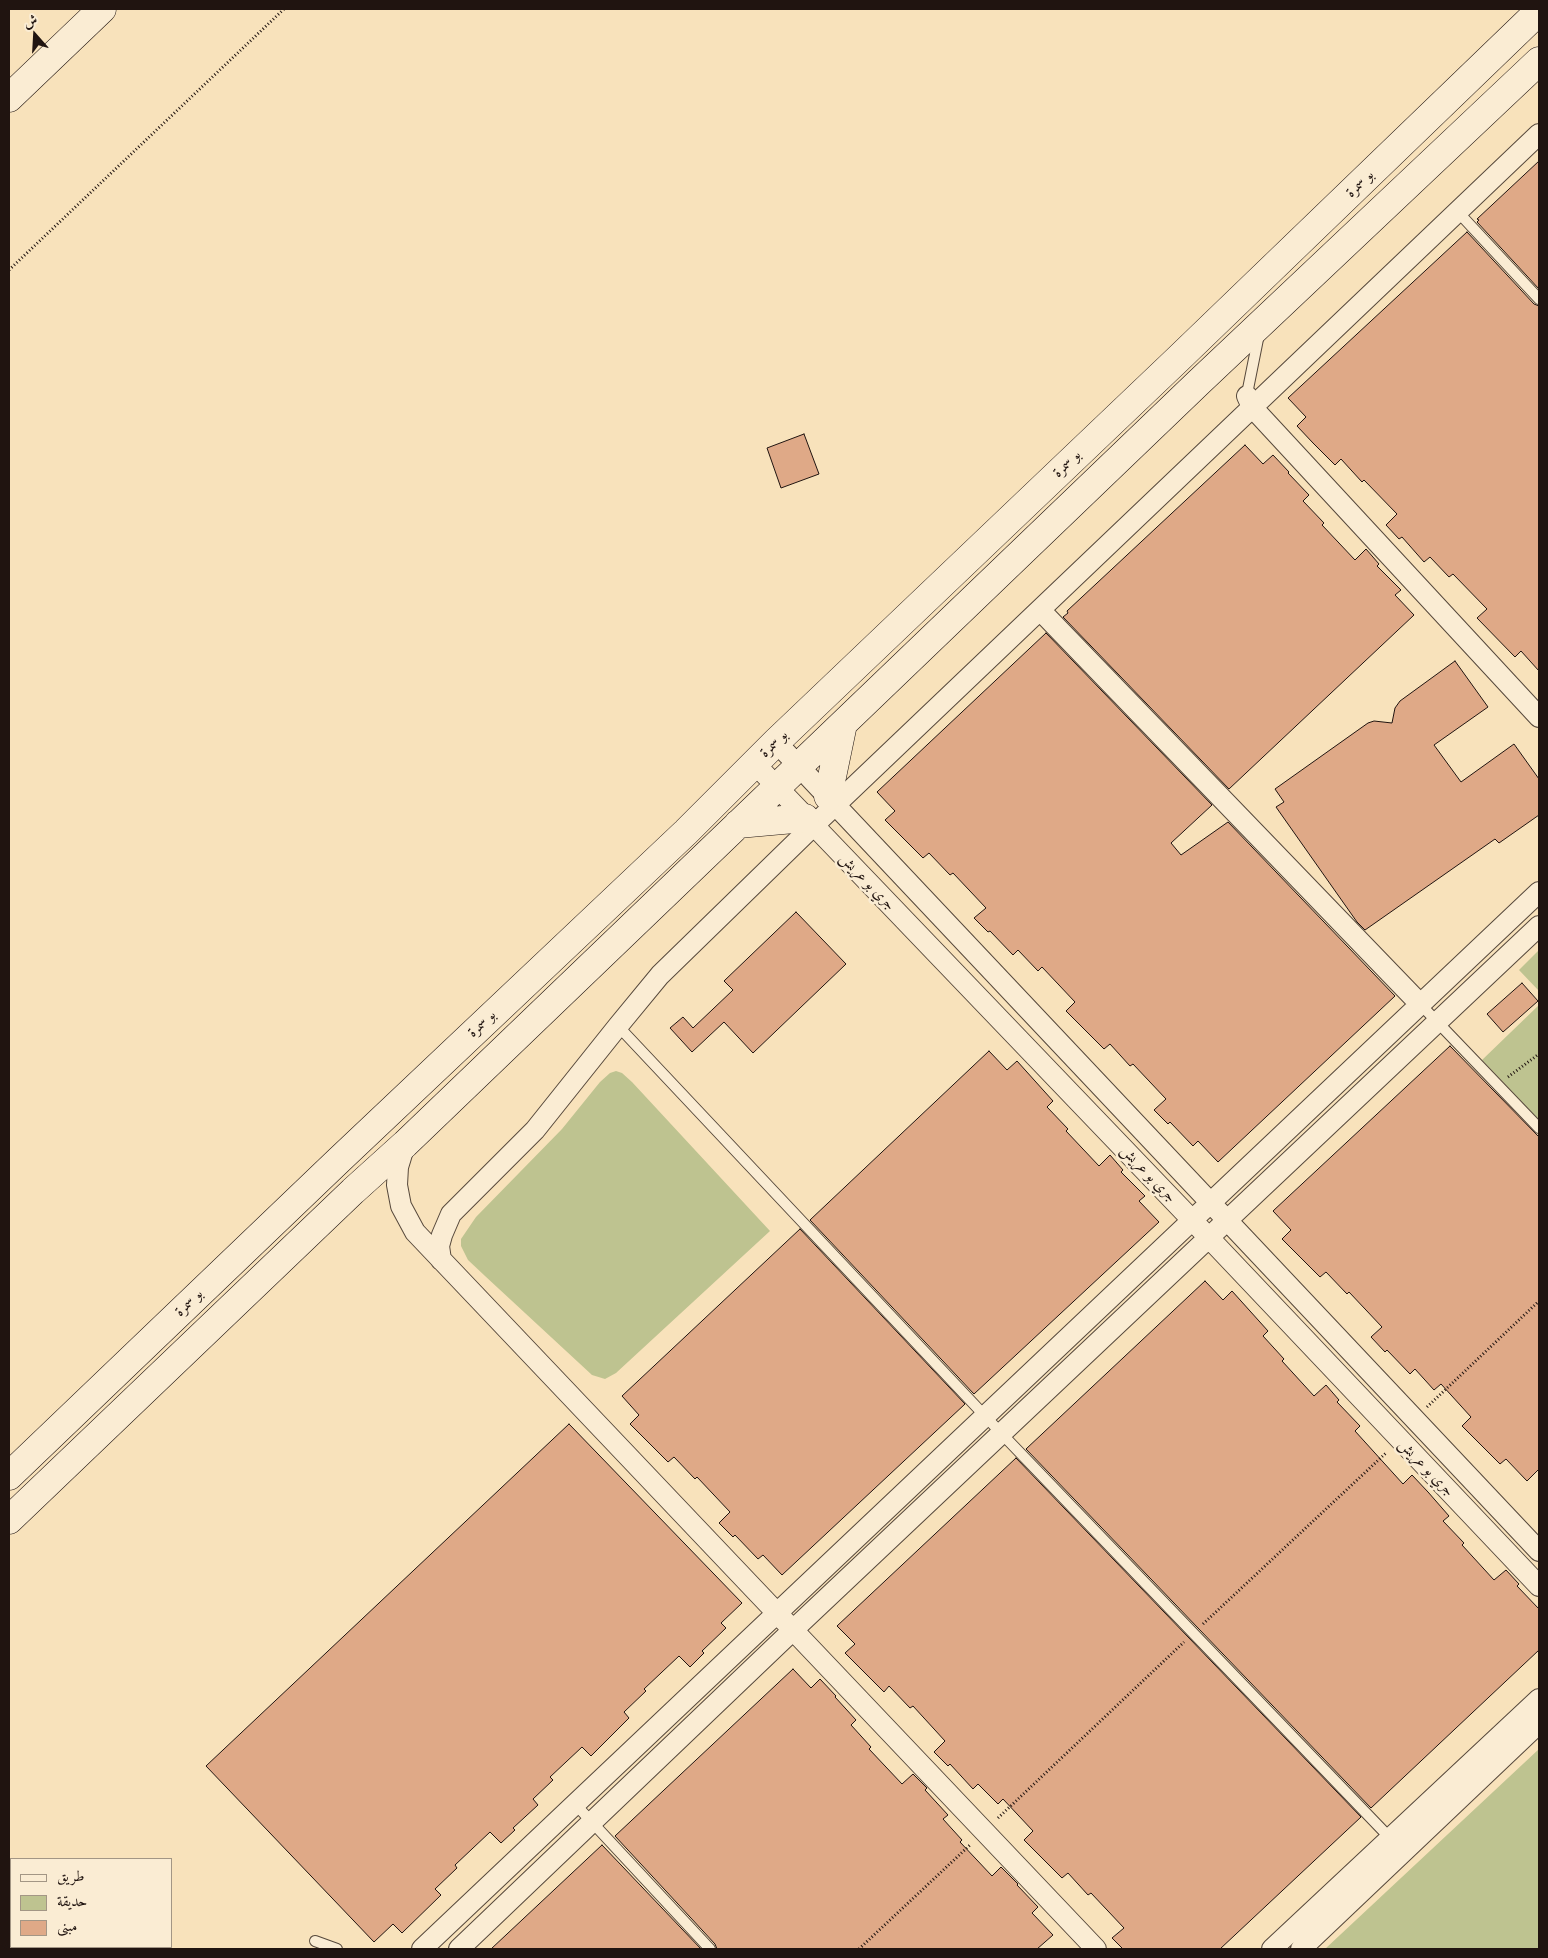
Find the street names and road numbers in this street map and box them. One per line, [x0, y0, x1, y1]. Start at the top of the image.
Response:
street label: بو سمرة [1342, 166, 1378, 202]
street label: بو سمرة [1049, 446, 1085, 482]
street label: بو سمرة [756, 726, 792, 762]
street label: جري بو عريش [835, 850, 899, 914]
street label: بو سمرة [464, 1006, 500, 1042]
street label: جري بو عريش [1116, 1142, 1180, 1206]
street label: بو سمرة [171, 1285, 207, 1321]
street label: جري بو عريش [1394, 1436, 1458, 1500]

